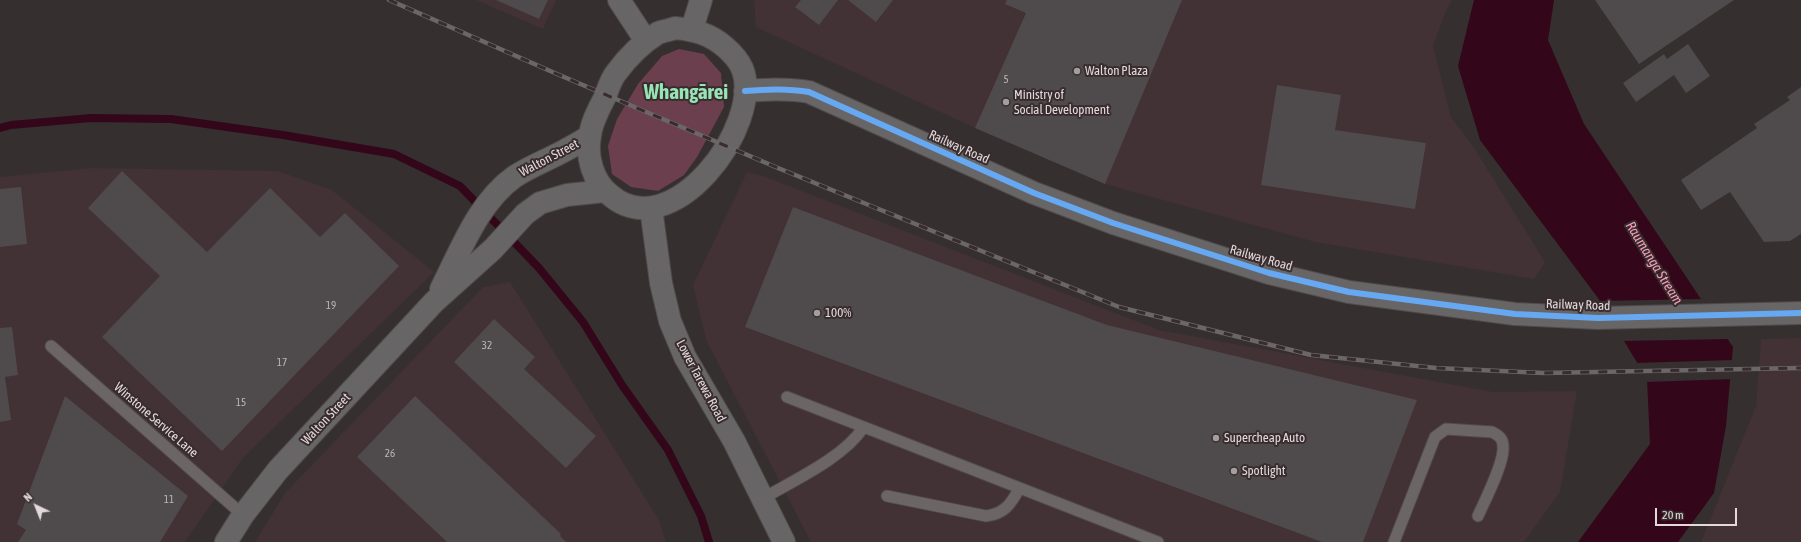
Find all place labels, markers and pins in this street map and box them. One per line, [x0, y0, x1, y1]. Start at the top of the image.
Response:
place label: Walton Plaza [1085, 63, 1148, 79]
marker: Walton Plaza [1072, 66, 1082, 76]
place label: Ministry of Social Development [1014, 87, 1110, 118]
marker: Ministry of Social Development [1001, 97, 1011, 107]
place label: 100% [825, 305, 851, 321]
marker: 100% [812, 308, 822, 318]
place label: Supercheap Auto [1224, 430, 1305, 446]
marker: Supercheap Auto [1211, 433, 1221, 443]
place label: Spotlight [1242, 463, 1286, 479]
marker: Spotlight [1229, 466, 1239, 476]

